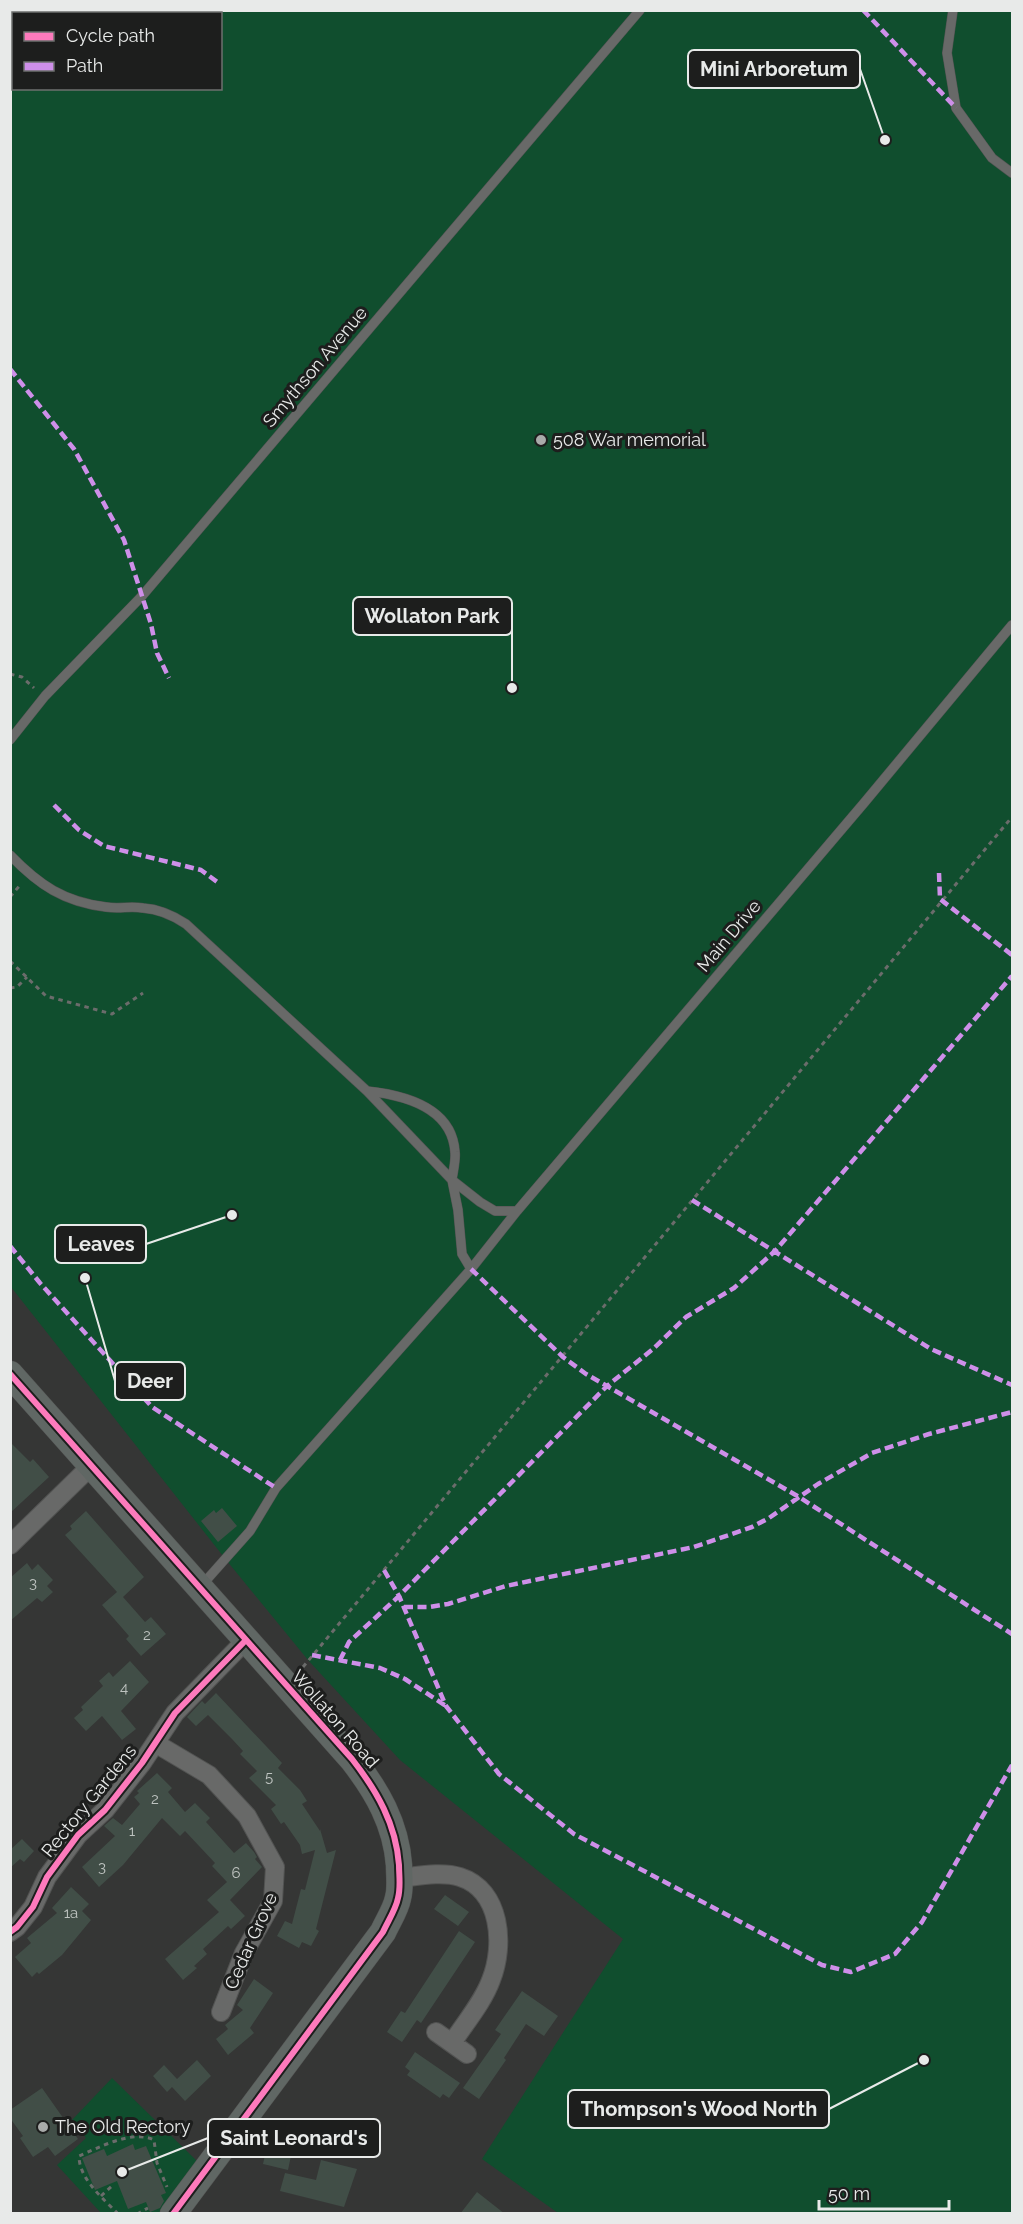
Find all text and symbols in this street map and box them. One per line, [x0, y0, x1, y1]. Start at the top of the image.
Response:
legend [12, 12, 222, 90]
text: Cycle path [66, 25, 155, 46]
callout: Mini Arboretum [688, 50, 860, 88]
text: Path [66, 55, 103, 76]
text: Mini Arboretum [700, 57, 848, 81]
street label: Smythson Avenue [258, 302, 371, 431]
place label: 508 War memorial [553, 429, 706, 450]
marker: 508 War memorial [534, 433, 548, 447]
callout: Wollaton Park [353, 597, 512, 635]
text: Wollaton Park [364, 604, 500, 628]
street label: Main Drive [692, 895, 765, 976]
callout: Leaves [55, 1225, 146, 1263]
text: Leaves [67, 1232, 135, 1256]
callout: Deer [115, 1362, 185, 1400]
text: Deer [127, 1369, 173, 1393]
house number: 3 [29, 1574, 37, 1592]
house number: 2 [143, 1626, 151, 1644]
street label: Wollaton Road [287, 1665, 384, 1772]
house number: 4 [120, 1679, 128, 1697]
street label: Rectory Gardens [37, 1740, 141, 1861]
house number: 5 [265, 1768, 273, 1786]
house number: 2 [151, 1790, 159, 1808]
house number: 1 [129, 1822, 136, 1840]
house number: 3 [98, 1858, 106, 1876]
house number: 6 [231, 1864, 241, 1882]
street label: Cedar Grove [220, 1889, 281, 1992]
house number: 1a [64, 1904, 78, 1922]
callout: Thompson's Wood North [568, 2090, 829, 2128]
text: Thompson's Wood North [581, 2097, 817, 2121]
place label: The Old Rectory [55, 2116, 191, 2137]
callout: Saint Leonard's [208, 2119, 380, 2157]
marker: The Old Rectory [36, 2120, 50, 2134]
text: Saint Leonard's [220, 2126, 368, 2150]
scale bar [819, 2173, 950, 2211]
text: 50 m [828, 2183, 870, 2204]

